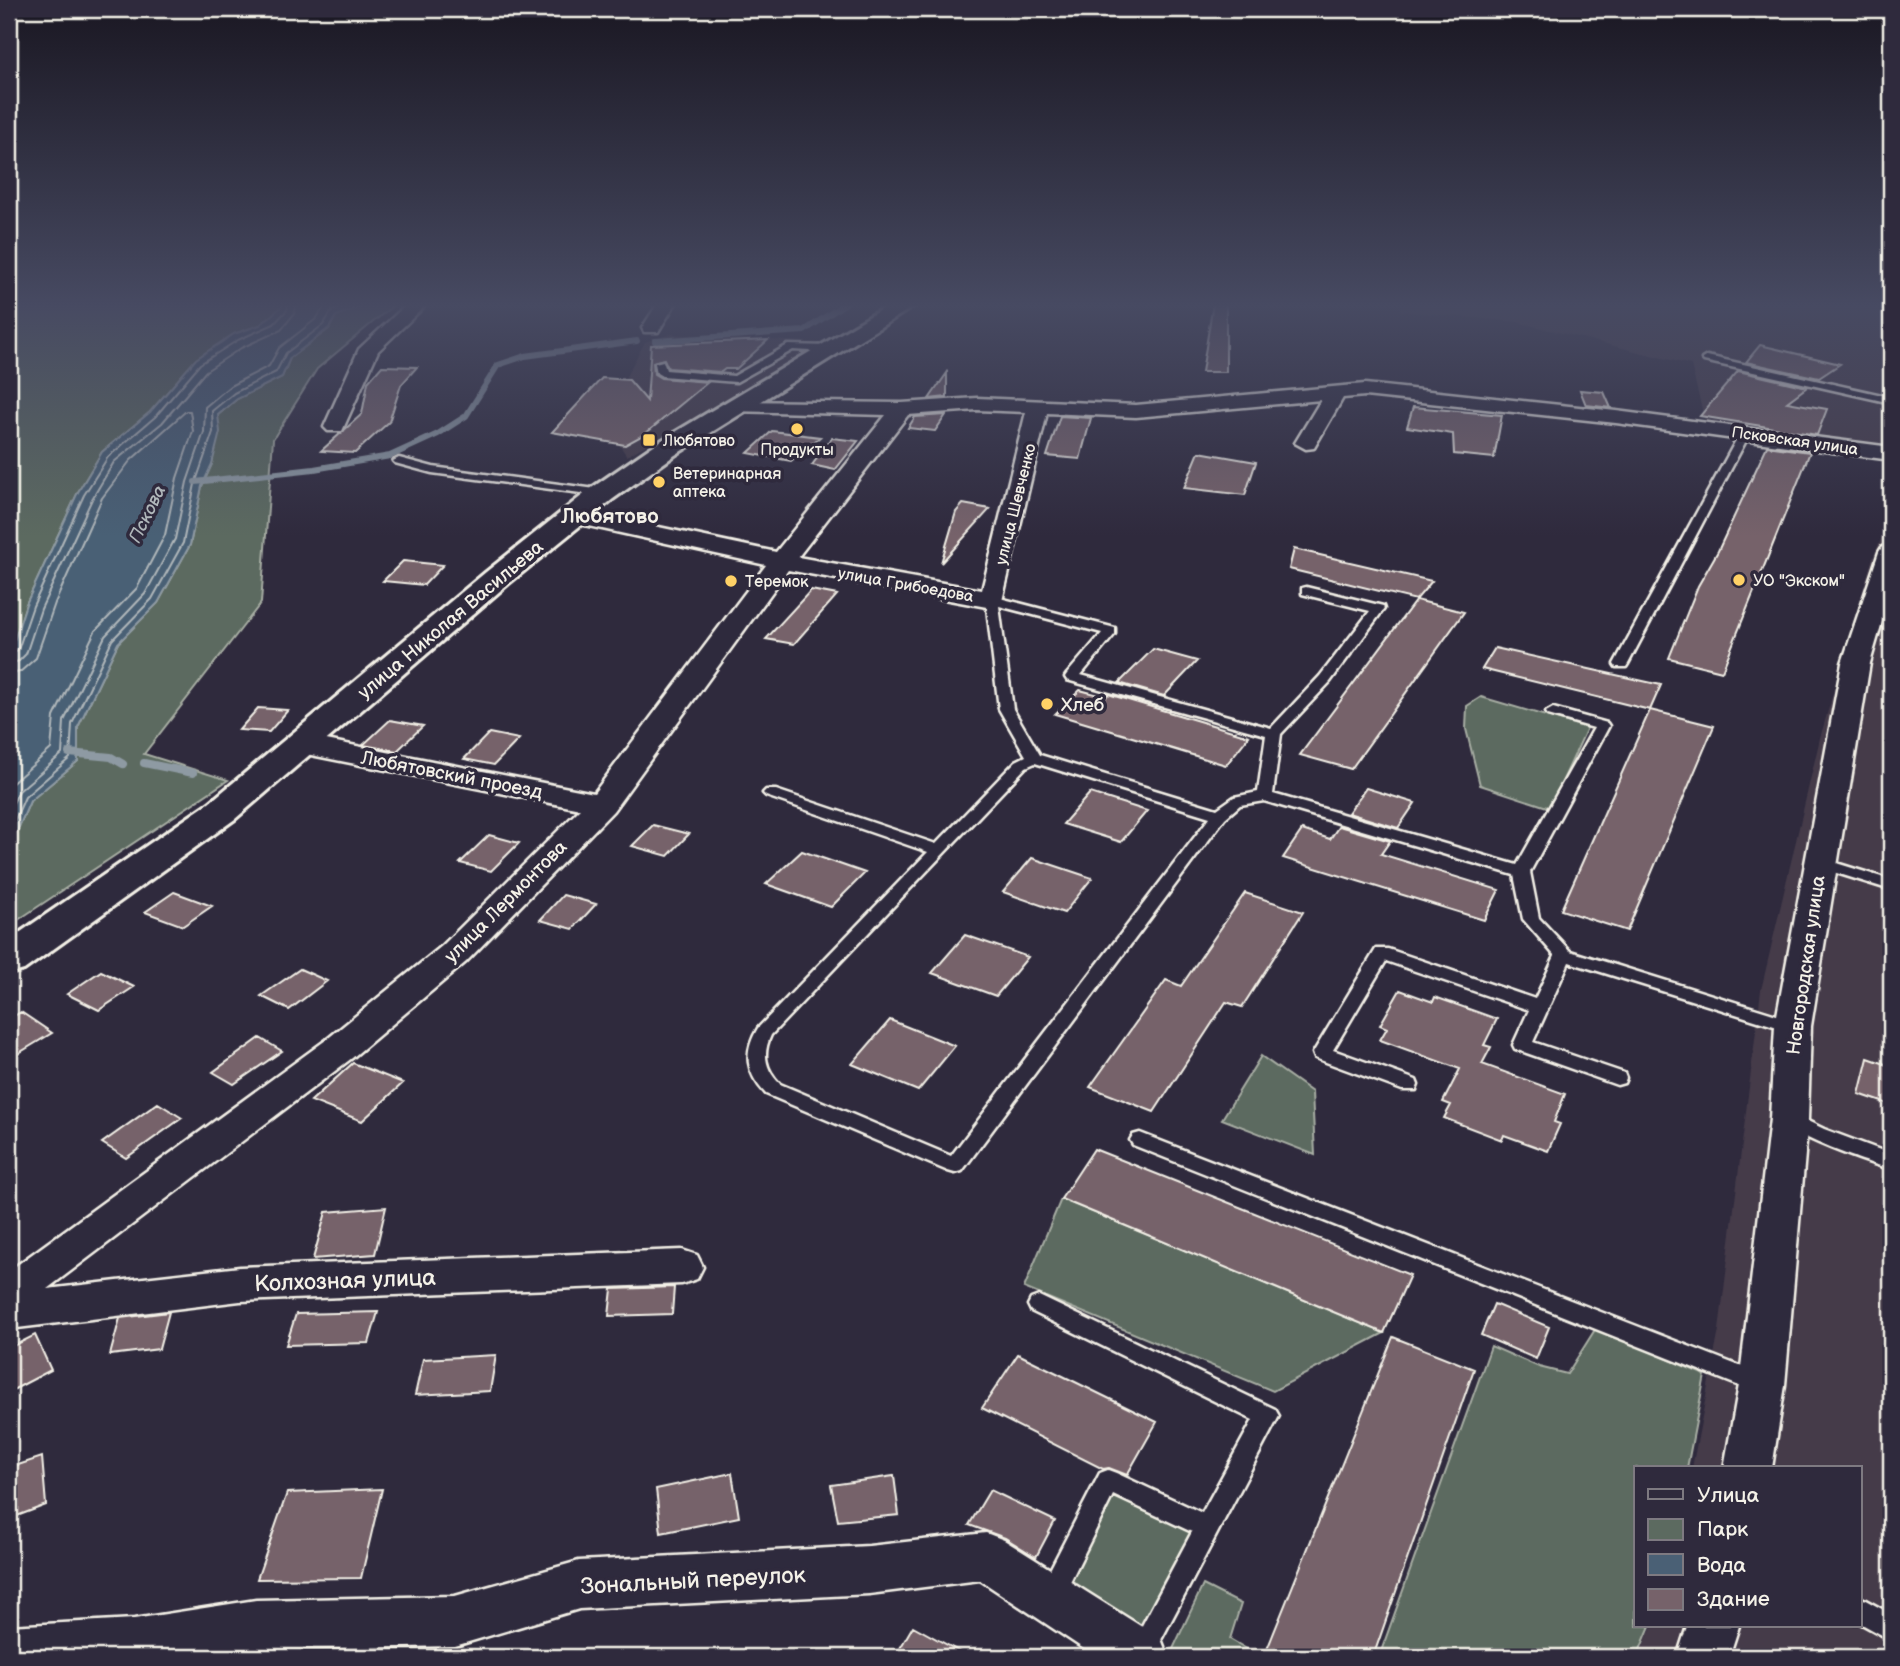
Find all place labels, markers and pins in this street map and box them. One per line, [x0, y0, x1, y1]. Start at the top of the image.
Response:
marker: Продукты [789, 421, 805, 437]
marker: Любятово [641, 432, 657, 448]
place label: Любятово [662, 432, 735, 451]
place label: Продукты [760, 441, 834, 460]
place label: Ветеринарная аптека [673, 465, 781, 502]
marker: Ветеринарная аптека [651, 474, 667, 490]
marker: УО "Экском" [1731, 572, 1747, 588]
place label: УО "Экском" [1753, 572, 1845, 591]
marker: Теремок [723, 573, 739, 589]
place label: Теремок [745, 573, 809, 592]
place label: Хлеб [1061, 694, 1104, 717]
marker: Хлеб [1039, 696, 1055, 712]

